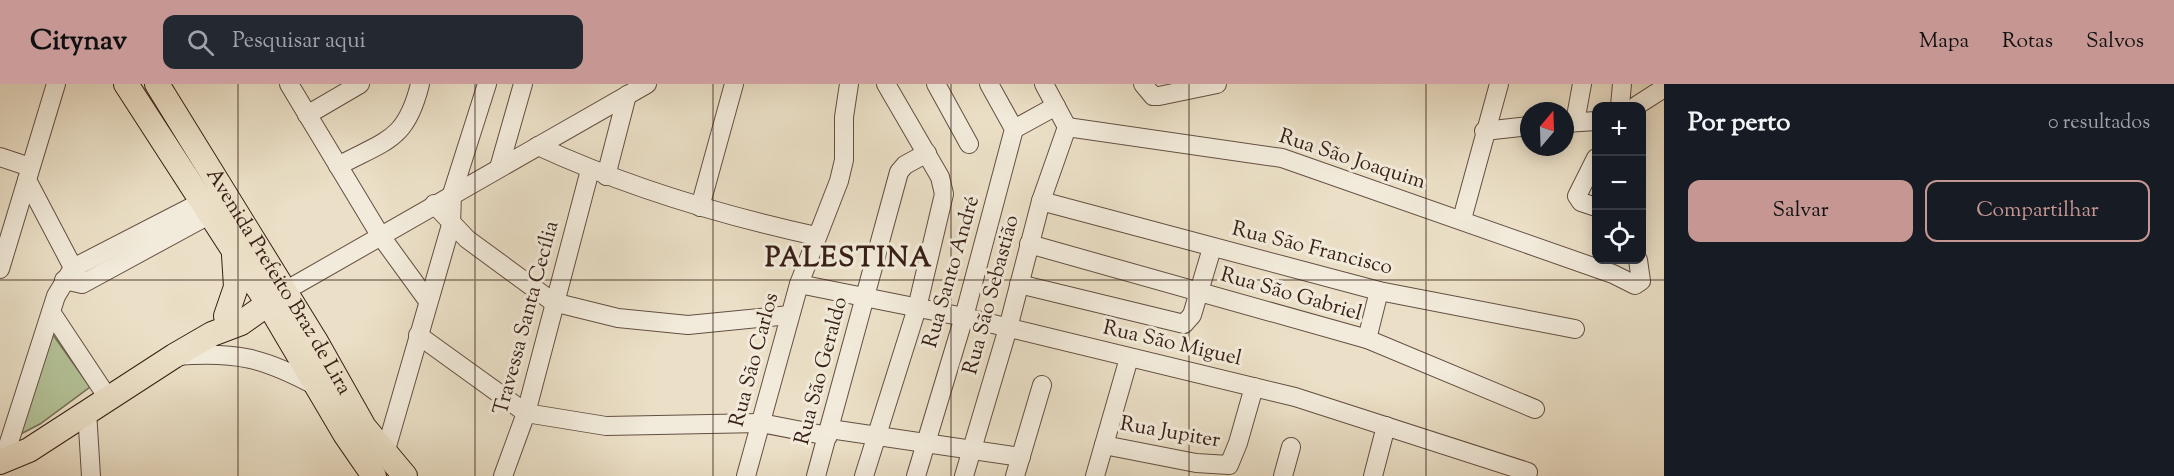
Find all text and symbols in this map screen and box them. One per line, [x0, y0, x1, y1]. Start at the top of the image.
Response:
search box [163, 15, 583, 69]
text: Citynav [30, 22, 127, 62]
icon: search [184, 26, 217, 59]
text: Pesquisar aqui [232, 26, 366, 58]
text: Mapa [1919, 27, 1969, 57]
text: Rotas [2002, 27, 2053, 57]
text: Salvos [2086, 27, 2144, 57]
north arrow [1520, 102, 1574, 156]
map controls [1592, 102, 1646, 264]
button: + [1592, 102, 1646, 156]
text: Por perto [1688, 105, 1790, 142]
text: 0 resultados [2048, 109, 2150, 138]
street label: Rua São Joaquim [1275, 122, 1429, 198]
button: − [1592, 156, 1646, 210]
street label: Avenida Prefeito Braz de Lira [198, 163, 358, 401]
button: Salvar [1688, 180, 1913, 242]
button: Compartilhar [1925, 180, 2150, 242]
street label: Rua Santo André [916, 192, 988, 352]
button: locate [1592, 210, 1646, 264]
street label: Rua São Sebastião [956, 212, 1028, 378]
street label: Rua São Francisco [1229, 215, 1395, 283]
street label: Travessa Santa Cecília [487, 217, 567, 418]
district label: PALESTINA [765, 240, 933, 279]
street label: Rua São Gabriel [1217, 260, 1365, 330]
street label: Rua São Carlos [723, 290, 787, 430]
street label: Rua São Geraldo [788, 294, 856, 448]
street label: Rua São Miguel [1100, 313, 1245, 375]
street label: Rua Jupiter [1118, 409, 1223, 457]

